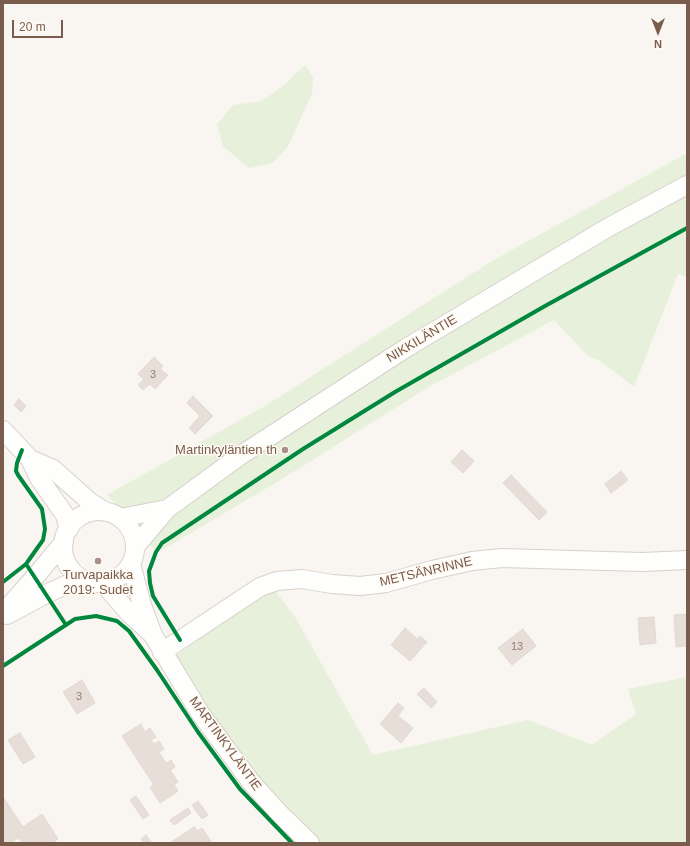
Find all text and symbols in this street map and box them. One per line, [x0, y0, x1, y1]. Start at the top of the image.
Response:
scale bar [14, 12, 65, 38]
north arrow [638, 12, 678, 52]
text: 20 m [19, 20, 46, 34]
text: N [654, 38, 662, 50]
street label: NIKKILÄNTIE [384, 312, 460, 366]
house number: 3 [150, 368, 156, 382]
place label: Martinkyläntien th [175, 442, 277, 458]
marker: Martinkyläntien th [280, 445, 290, 455]
street label: METSÄNRINNE [378, 554, 474, 590]
marker: Turvapaikka 2019: Sudet [93, 556, 103, 566]
place label: Turvapaikka 2019: Sudet [63, 567, 133, 598]
house number: 13 [511, 640, 523, 654]
house number: 3 [76, 690, 82, 704]
street label: MARTINKYLÄNTIE [186, 694, 264, 794]

